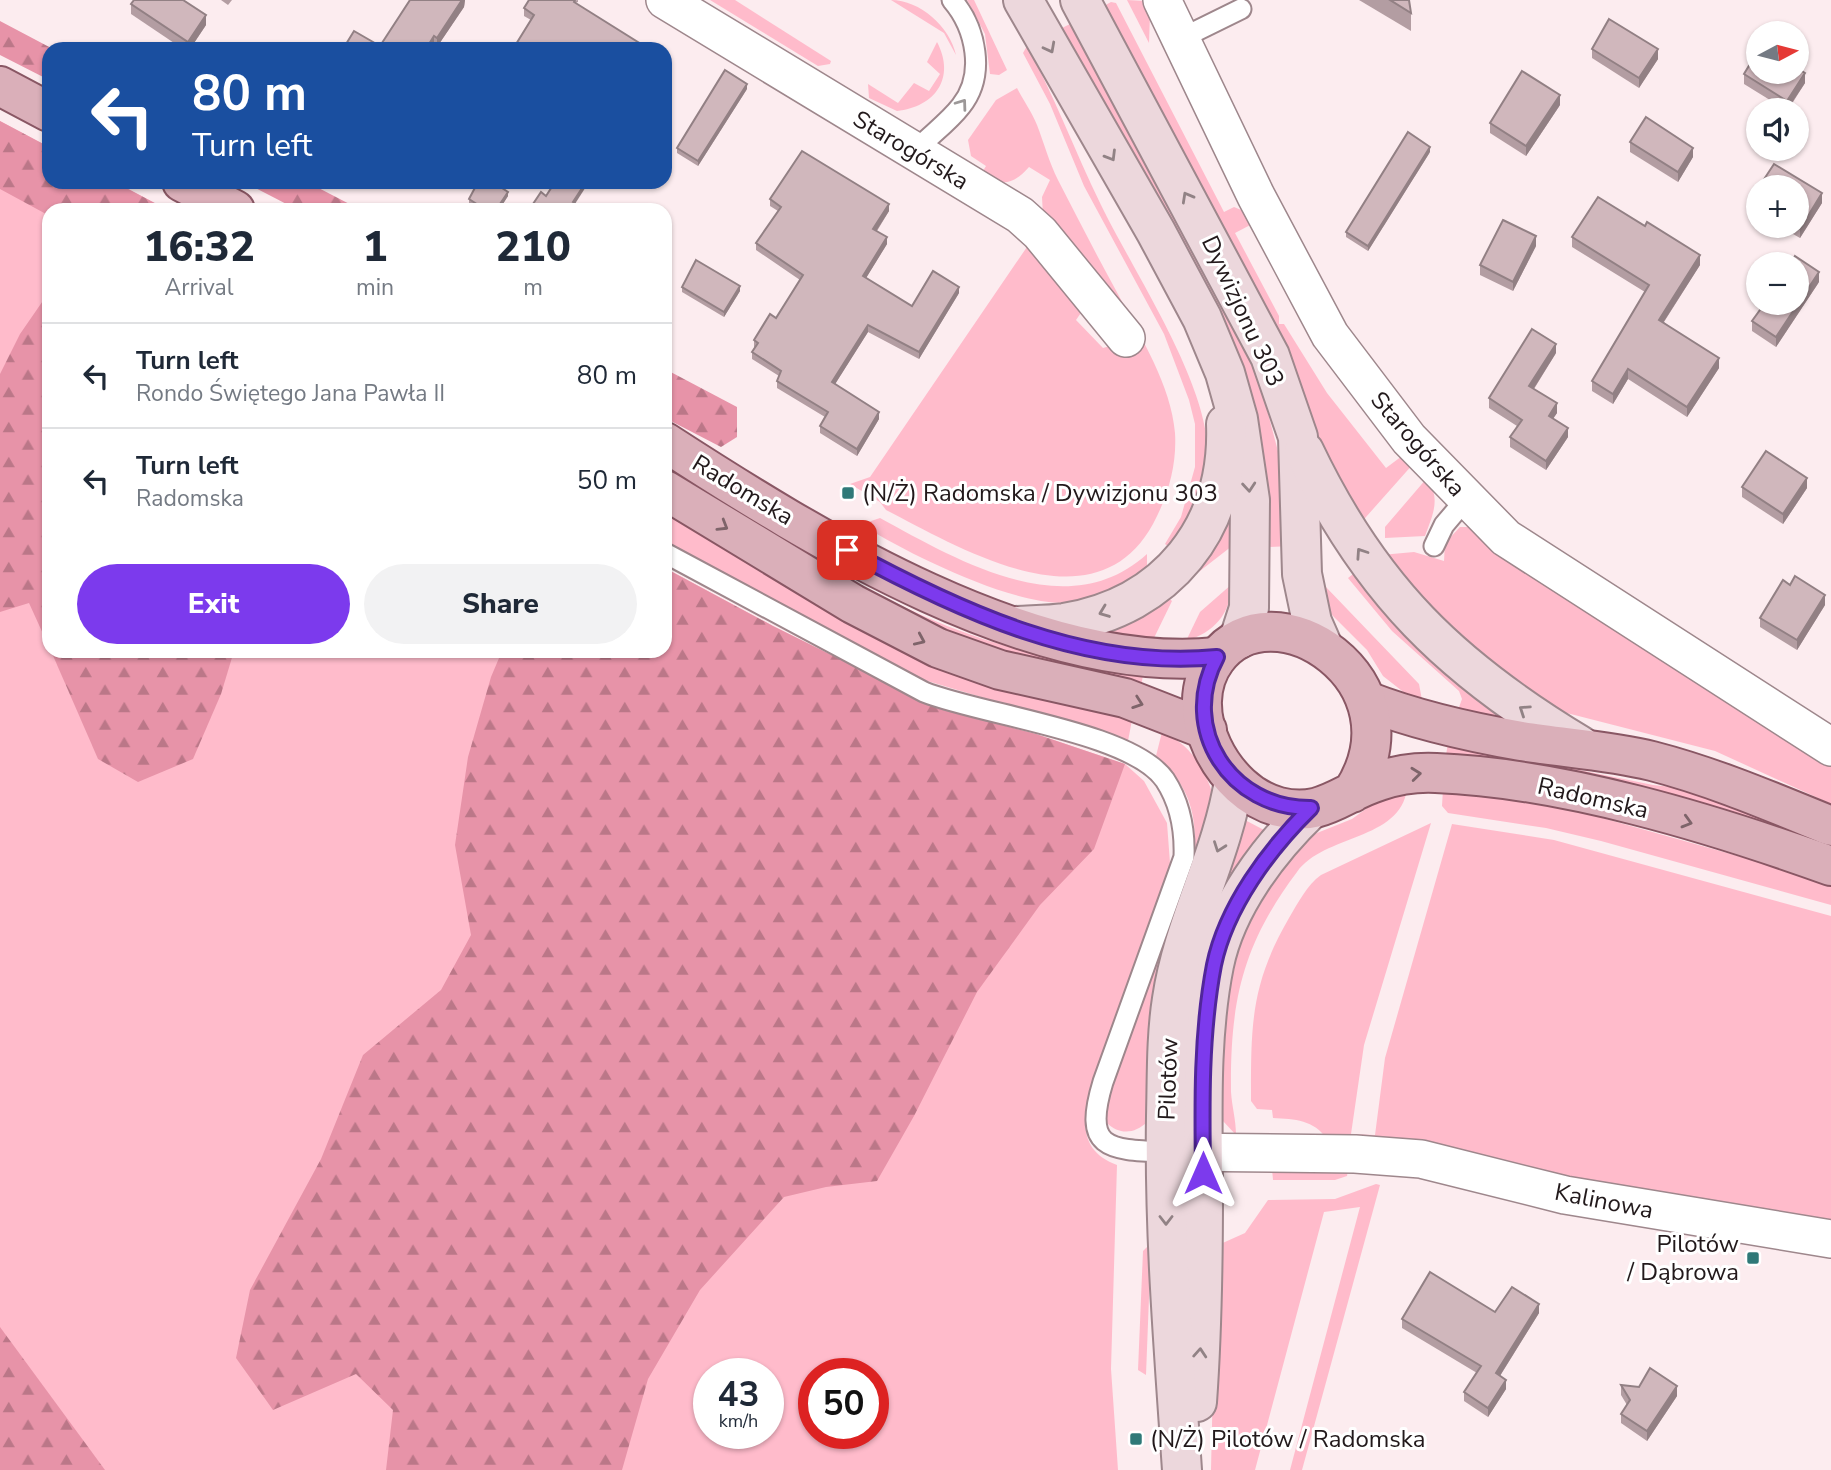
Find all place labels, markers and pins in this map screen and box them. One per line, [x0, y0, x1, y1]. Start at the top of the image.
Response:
place label: (N/Ż) Radomska / Dywizjonu 303 [862, 477, 1218, 509]
marker: (N/Ż) Radomska / Dywizjonu 303 [840, 485, 856, 501]
pin [817, 520, 877, 580]
place label: Pilotów / Dąbrowa [1626, 1228, 1739, 1288]
marker: Pilotów / Dąbrowa [1745, 1250, 1761, 1266]
place label: (N/Ż) Pilotów / Radomska [1150, 1423, 1425, 1455]
marker: (N/Ż) Pilotów / Radomska [1128, 1431, 1144, 1447]

